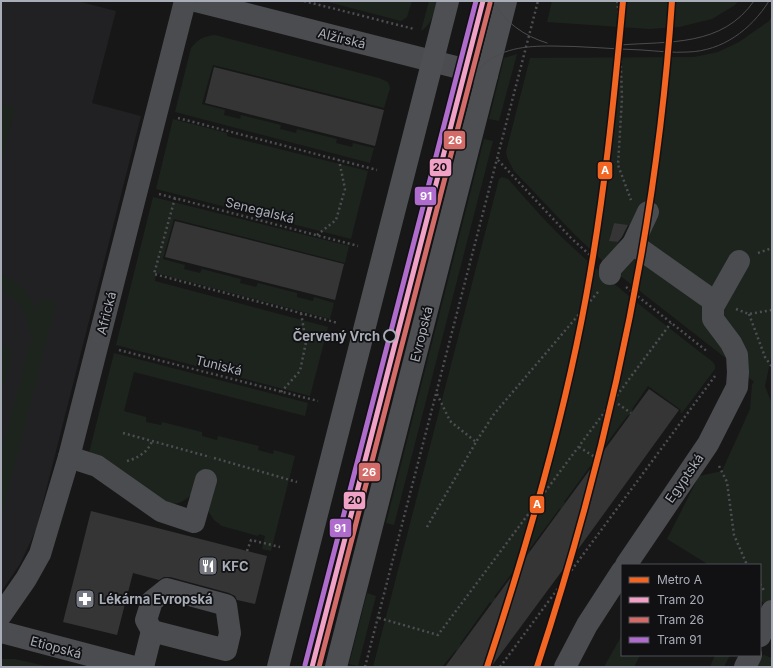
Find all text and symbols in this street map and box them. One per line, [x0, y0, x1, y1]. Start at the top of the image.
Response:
street label: Alžírská [316, 24, 368, 52]
line badge: 26 [443, 130, 466, 150]
text: 26 [448, 133, 462, 147]
line badge: 20 [429, 158, 452, 177]
text: 20 [433, 160, 447, 174]
line badge: A [597, 161, 613, 180]
text: A [601, 163, 609, 177]
line badge: 91 [414, 186, 437, 206]
text: 91 [420, 189, 432, 203]
street label: Senegalská [224, 194, 296, 226]
street label: Africká [93, 290, 119, 336]
street label: Evropská [406, 304, 436, 364]
place label: Červený Vrch [293, 328, 380, 344]
marker: Červený Vrch [383, 329, 397, 343]
street label: Tuniská [194, 352, 244, 378]
street label: Egyptská [661, 450, 707, 506]
line badge: 26 [358, 462, 381, 482]
text: 26 [362, 465, 376, 479]
line badge: 20 [343, 491, 366, 510]
text: 20 [348, 493, 362, 507]
line badge: A [529, 495, 545, 514]
text: A [533, 497, 541, 511]
line badge: 91 [329, 518, 352, 538]
text: 91 [334, 521, 346, 535]
restaurant icon: KFC [197, 555, 219, 577]
place label: KFC [222, 558, 249, 574]
legend [621, 564, 761, 656]
text: Metro A [657, 572, 702, 587]
pharmacy icon: Lékárna Evropská [74, 588, 96, 610]
place label: Lékárna Evropská [99, 591, 213, 607]
text: Tram 20 [657, 592, 704, 607]
text: Tram 26 [657, 612, 704, 627]
text: Tram 91 [657, 632, 702, 647]
street label: Etiopská [29, 633, 83, 661]

